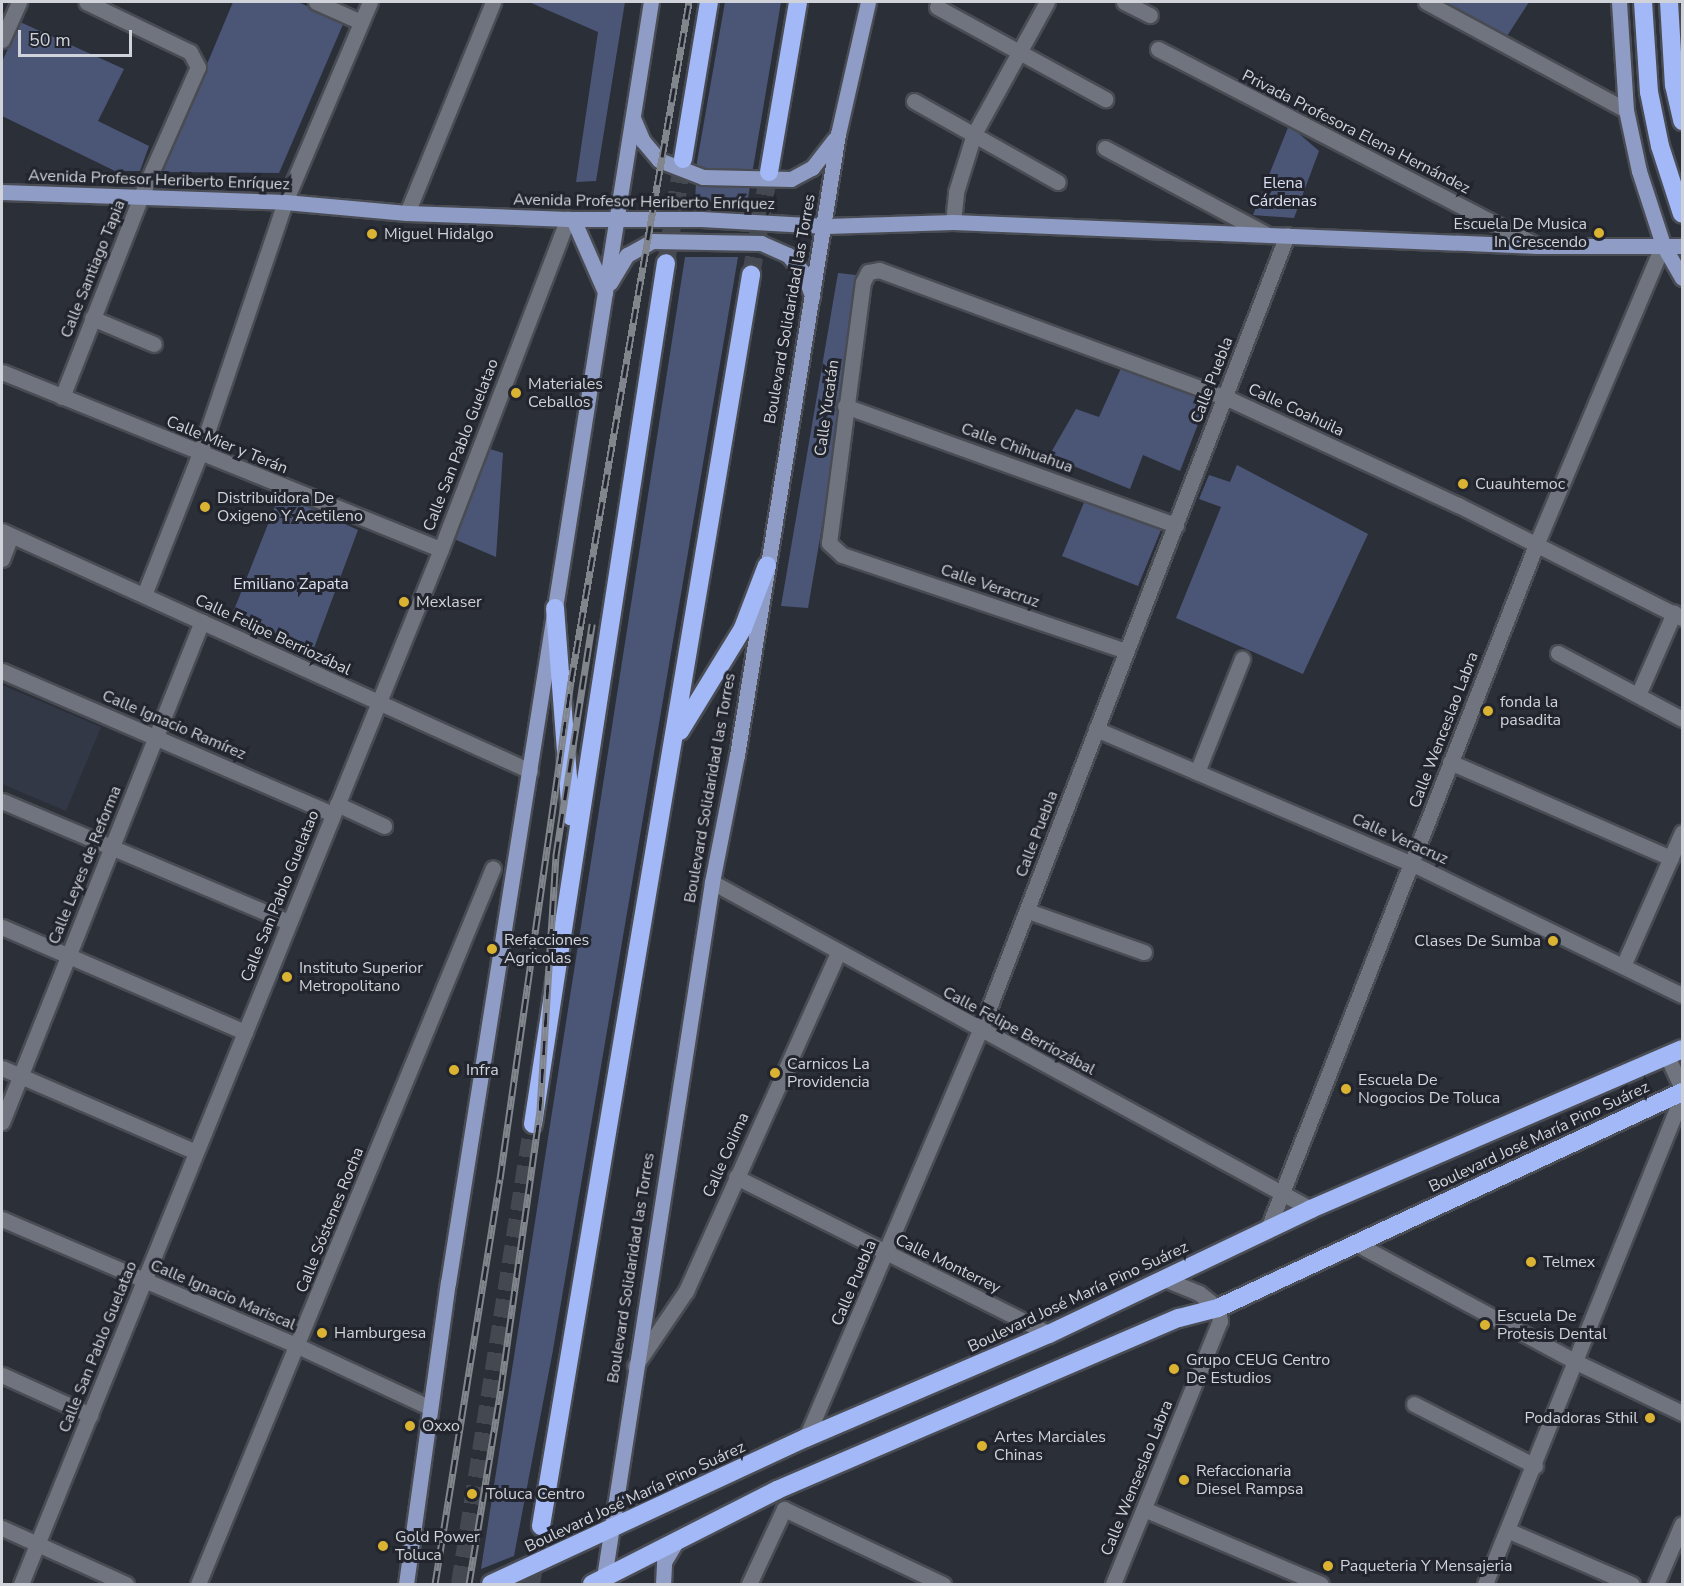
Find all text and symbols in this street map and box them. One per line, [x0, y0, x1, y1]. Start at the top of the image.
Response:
scale bar [21, 18, 135, 56]
text: 50 m [29, 28, 71, 52]
street label: Privada Profesora Elena Hernández [1239, 66, 1473, 198]
street label: Avenida Profesor Heriberto Enríquez [28, 166, 290, 194]
park label: Elena Cárdenas [1249, 173, 1317, 211]
street label: Avenida Profesor Heriberto Enríquez [513, 190, 775, 214]
street label: Boulevard Solidaridad las Torres [760, 193, 820, 425]
street label: Calle Santiago Tapia [57, 197, 129, 341]
place label: Escuela De Musica In Crescendo [1453, 214, 1587, 252]
place label: Miguel Hidalgo [384, 224, 494, 244]
marker: Escuela De Musica In Crescendo [1592, 226, 1606, 240]
marker: Miguel Hidalgo [365, 227, 379, 241]
street label: Calle Puebla [1187, 334, 1237, 426]
street label: Calle San Pablo Guelatao [419, 356, 503, 534]
street label: Calle Yucatán [811, 358, 843, 458]
place label: Materiales Ceballos [528, 374, 603, 412]
street label: Calle Coahuila [1245, 379, 1347, 441]
marker: Materiales Ceballos [509, 386, 523, 400]
street label: Calle Mier y Terán [163, 412, 291, 478]
street label: Calle Chihuahua [958, 419, 1076, 477]
place label: Cuauhtemoc [1475, 474, 1565, 494]
marker: Cuauhtemoc [1456, 477, 1470, 491]
place label: Distribuidora De Oxigeno Y Acetileno [217, 488, 363, 526]
marker: Distribuidora De Oxigeno Y Acetileno [198, 500, 212, 514]
street label: Calle Veracruz [938, 560, 1042, 612]
park label: Emiliano Zapata [233, 574, 349, 594]
street label: Calle Felipe Berriozábal [192, 590, 354, 680]
place label: Mexlaser [416, 592, 482, 612]
marker: Mexlaser [397, 595, 411, 609]
street label: Calle Wenceslao Labra [1405, 649, 1483, 811]
street label: Boulevard Solidaridad las Torres [680, 672, 740, 904]
street label: Calle Ignacio Ramírez [99, 686, 249, 764]
place label: fonda la pasadita [1500, 692, 1561, 730]
marker: fonda la pasadita [1481, 704, 1495, 718]
street label: Calle Leyes de Reforma [44, 783, 126, 947]
street label: Calle Puebla [1012, 788, 1062, 880]
street label: Calle San Pablo Guelatao [237, 808, 323, 984]
street label: Calle Veracruz [1349, 809, 1451, 869]
place label: Refacciones Agricolas [504, 930, 589, 968]
place label: Clases De Sumba [1414, 931, 1541, 951]
marker: Clases De Sumba [1546, 934, 1560, 948]
marker: Refacciones Agricolas [485, 942, 499, 956]
place label: Instituto Superior Metropolitano [299, 958, 423, 996]
marker: Instituto Superior Metropolitano [280, 970, 294, 984]
street label: Calle Felipe Berriozábal [939, 983, 1099, 1079]
place label: Carnicos La Providencia [787, 1054, 870, 1092]
place label: Infra [466, 1060, 499, 1080]
marker: Infra [447, 1063, 461, 1077]
marker: Carnicos La Providencia [768, 1066, 782, 1080]
place label: Escuela De Nogocios De Toluca [1358, 1070, 1500, 1108]
street label: Boulevard José María Pino Suárez [1426, 1077, 1652, 1197]
marker: Escuela De Nogocios De Toluca [1339, 1082, 1353, 1096]
street label: Calle Colima [699, 1110, 753, 1200]
street label: Calle Sóstenes Rocha [292, 1144, 368, 1296]
street label: Boulevard Solidaridad las Torres [603, 1151, 659, 1385]
street label: Calle Monterrey [892, 1230, 1004, 1298]
street label: Calle Puebla [827, 1237, 881, 1329]
street label: Boulevard José María Pino Suárez [965, 1237, 1191, 1357]
place label: Telmex [1543, 1252, 1595, 1272]
marker: Telmex [1524, 1255, 1538, 1269]
street label: Calle Ignacio Mariscal [147, 1256, 299, 1334]
street label: Calle San Pablo Guelatao [55, 1259, 141, 1435]
place label: Escuela De Protesis Dental [1497, 1306, 1607, 1344]
marker: Escuela De Protesis Dental [1478, 1318, 1492, 1332]
place label: Hamburgesa [334, 1323, 426, 1343]
marker: Hamburgesa [315, 1326, 329, 1340]
place label: Grupo CEUG Centro De Estudios [1186, 1350, 1330, 1388]
marker: Grupo CEUG Centro De Estudios [1167, 1362, 1181, 1376]
street label: Calle Wenseslao Labra [1097, 1397, 1177, 1559]
place label: Podadoras Sthil [1524, 1408, 1638, 1428]
marker: Podadoras Sthil [1643, 1411, 1657, 1425]
place label: Oxxo [422, 1416, 460, 1436]
marker: Oxxo [403, 1419, 417, 1433]
place label: Artes Marciales Chinas [994, 1427, 1106, 1465]
street label: Boulevard José María Pino Suárez [522, 1437, 748, 1557]
marker: Artes Marciales Chinas [975, 1439, 989, 1453]
place label: Refaccionaria Diesel Rampsa [1196, 1461, 1304, 1499]
marker: Refaccionaria Diesel Rampsa [1177, 1473, 1191, 1487]
place label: Toluca Centro [486, 1484, 585, 1504]
marker: Toluca Centro [463, 1485, 481, 1503]
place label: Gold Power Toluca [395, 1527, 480, 1565]
marker: Gold Power Toluca [376, 1539, 390, 1553]
place label: Paqueteria Y Mensajeria [1340, 1556, 1512, 1576]
marker: Paqueteria Y Mensajeria [1321, 1559, 1335, 1573]

